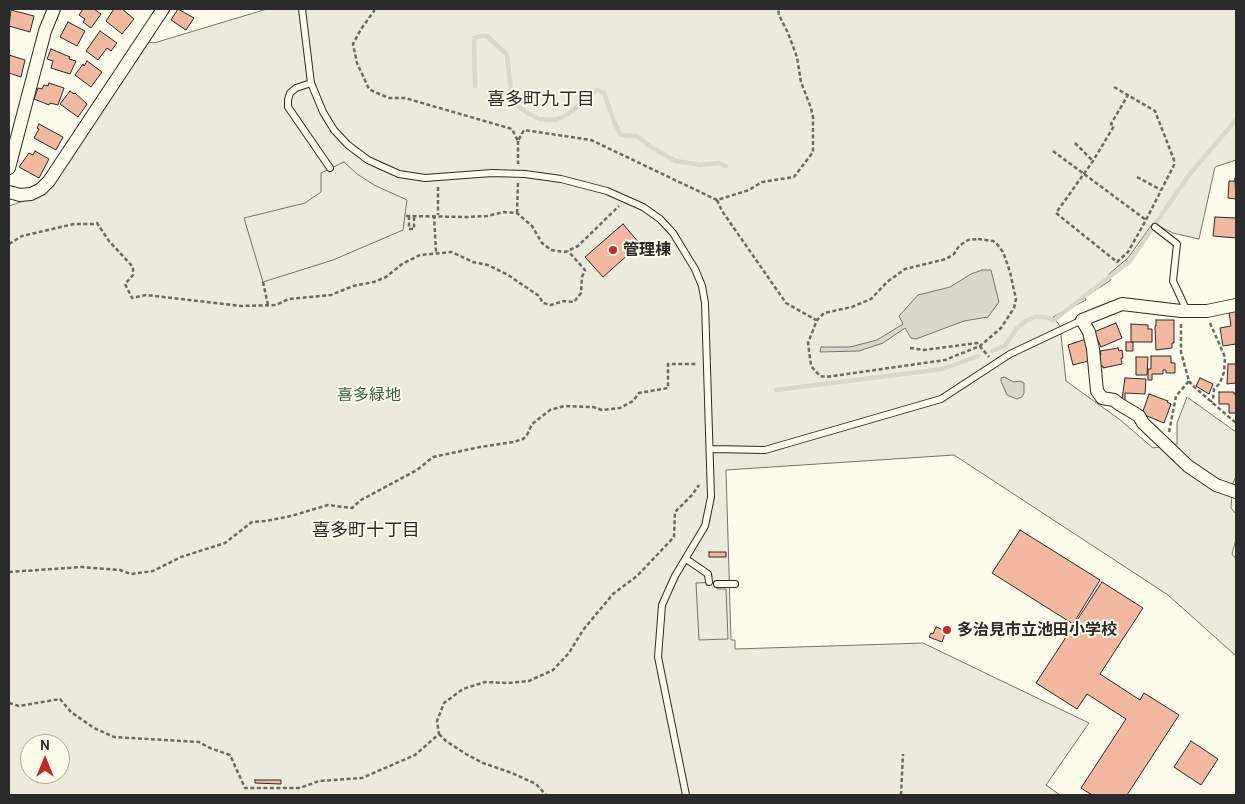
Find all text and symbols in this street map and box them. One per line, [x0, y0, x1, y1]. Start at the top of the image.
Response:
district label: 喜多町九丁目 [487, 89, 595, 111]
place label: 管理棟 [623, 240, 671, 260]
marker: 管理棟 [607, 244, 619, 256]
park label: 喜多緑地 [337, 385, 401, 405]
district label: 喜多町十丁目 [312, 520, 420, 542]
place label: 多治見市立池田小学校 [957, 620, 1117, 640]
marker: 多治見市立池田小学校 [941, 624, 953, 636]
north arrow [20, 734, 70, 784]
text: N [40, 736, 50, 754]

